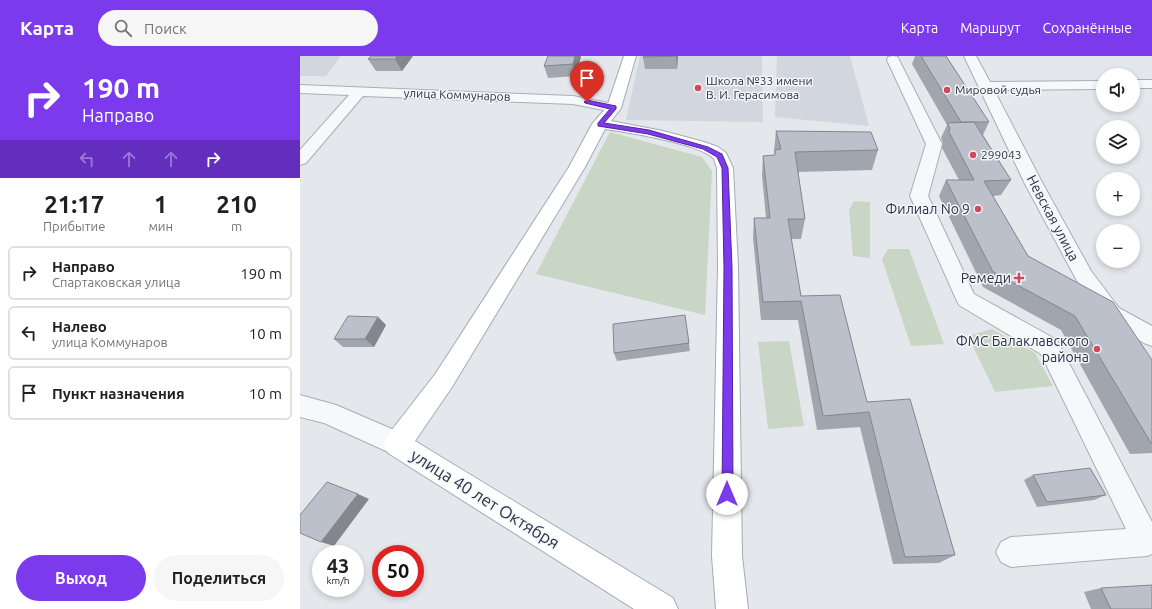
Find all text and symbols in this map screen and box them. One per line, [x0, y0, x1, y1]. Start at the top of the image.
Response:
search box [98, 10, 378, 46]
text: Карта [20, 17, 74, 39]
icon: search [112, 17, 134, 39]
text: Поиск [144, 20, 187, 37]
text: Карта [901, 20, 938, 36]
text: Маршрут [960, 20, 1021, 36]
text: Сохранённые [1043, 20, 1132, 36]
pin [570, 61, 604, 102]
icon: arrive [576, 67, 598, 89]
map controls [1096, 68, 1140, 268]
button: sound [1096, 68, 1140, 112]
icon: right [16, 72, 68, 124]
text: 190 m [82, 72, 160, 103]
place label: Школа №33 имени В. И. Герасимова [706, 74, 813, 101]
marker: Школа №33 имени В. И. Герасимова [693, 83, 703, 93]
place label: Мировой судья [955, 83, 1041, 96]
marker: Мировой судья [942, 85, 952, 95]
street label: улица Коммунаров [403, 86, 511, 103]
text: Направо [82, 105, 154, 125]
button: layers [1096, 120, 1140, 164]
icon: left [76, 148, 98, 170]
icon: ahead [118, 148, 140, 170]
icon: ahead [160, 148, 182, 170]
icon: right [202, 148, 224, 170]
place label: 299043 [981, 148, 1022, 161]
marker: 299043 [968, 150, 978, 160]
street label: Невская улица [1024, 172, 1082, 264]
button: + [1096, 172, 1140, 216]
text: 21:17 [44, 191, 104, 218]
text: 1 [154, 191, 168, 218]
text: 210 [216, 191, 257, 218]
place label: Филиал No 9 [885, 201, 970, 217]
marker: Филиал No 9 [973, 204, 983, 214]
text: Прибытие [43, 219, 105, 233]
text: мин [148, 219, 173, 233]
text: m [231, 219, 242, 233]
button: − [1096, 224, 1140, 268]
text: Направо [52, 258, 115, 275]
icon: right [18, 262, 40, 284]
text: 190 m [240, 265, 282, 282]
place label: Ремеди [961, 270, 1011, 286]
marker: Ремеди [1014, 273, 1024, 283]
text: Спартаковская улица [52, 275, 180, 289]
text: Налево [52, 318, 107, 335]
icon: left [18, 322, 40, 344]
text: 10 m [249, 325, 282, 342]
place label: ФМС Балаклавского района [956, 333, 1089, 365]
text: улица Коммунаров [52, 335, 168, 349]
marker: ФМС Балаклавского района [1092, 344, 1102, 354]
icon: arrive [18, 382, 40, 404]
text: Пункт назначения [52, 385, 185, 402]
text: 10 m [249, 385, 282, 402]
street label: улица 40 лет Октября [407, 445, 563, 552]
position arrow [706, 473, 748, 515]
speed limit sign: 50 [372, 545, 424, 597]
text: 43 [327, 554, 349, 577]
button: Выход [16, 555, 146, 601]
button: Поделиться [154, 555, 284, 601]
text: km/h [326, 575, 350, 586]

